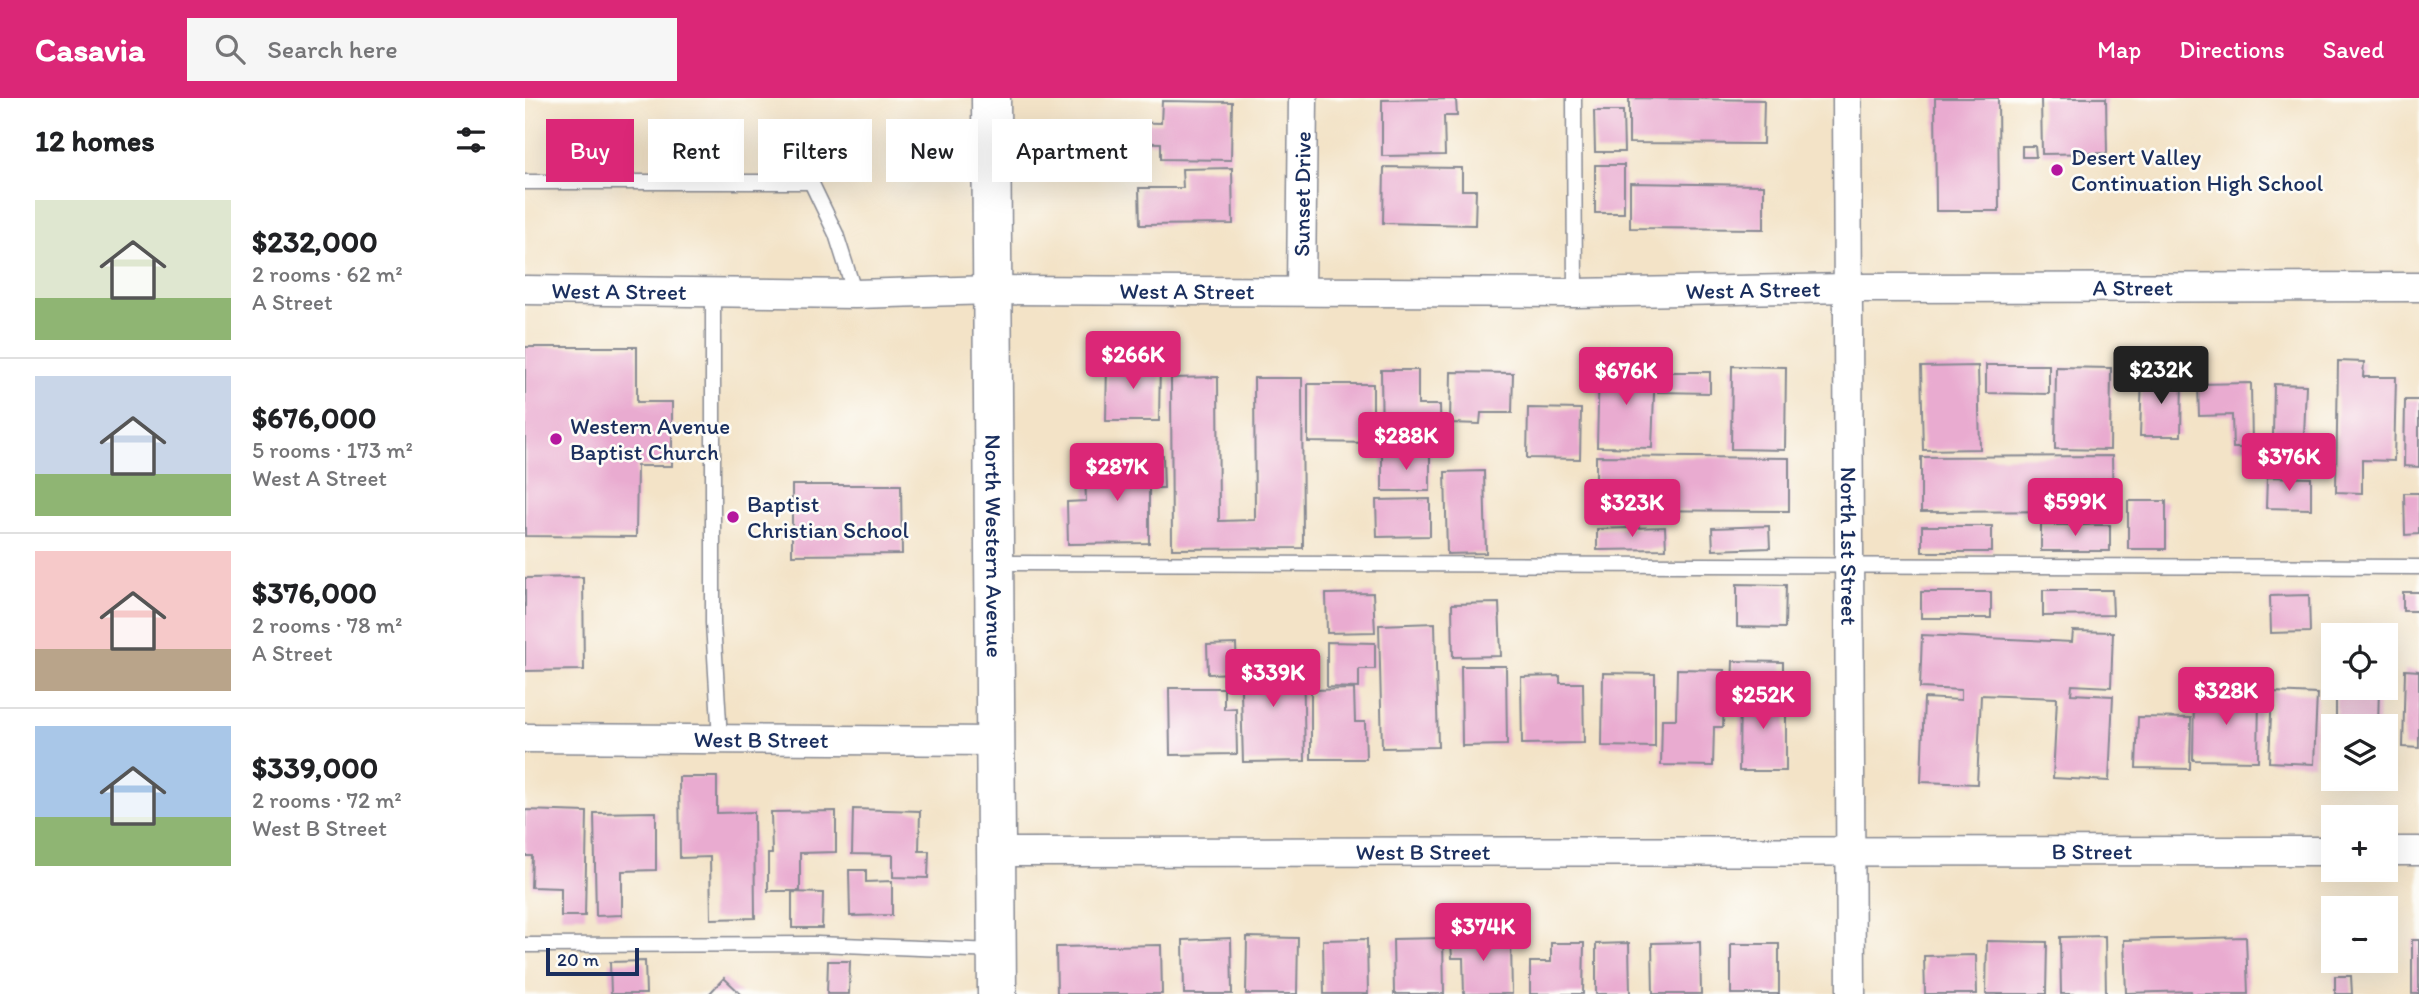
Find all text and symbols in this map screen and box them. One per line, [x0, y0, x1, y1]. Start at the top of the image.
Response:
search box [187, 18, 677, 81]
text: Casavia [35, 30, 145, 69]
icon: search [211, 30, 249, 68]
text: Search here [267, 33, 398, 65]
text: Map [2097, 35, 2141, 64]
text: Directions [2179, 35, 2285, 64]
text: Saved [2323, 35, 2384, 64]
chip: Buy [546, 119, 634, 182]
chip: Rent [648, 119, 744, 182]
chip: Filters [758, 119, 872, 182]
chip: New [886, 119, 978, 182]
chip: Apartment [992, 119, 1152, 182]
icon: filters [452, 121, 490, 159]
text: 12 homes [35, 122, 155, 159]
street label: Sunset Drive [1287, 131, 1317, 257]
place label: Desert Valley Continuation High School [2071, 143, 2324, 197]
marker: Desert Valley Continuation High School [2049, 162, 2065, 178]
text: $232,000 [252, 223, 378, 260]
icon: home [91, 228, 175, 312]
text: 2 rooms · 62 m² [252, 260, 403, 288]
street label: A Street [2092, 273, 2174, 302]
street label: West A Street [1685, 274, 1821, 305]
street label: West A Street [551, 276, 687, 306]
street label: West A Street [1119, 277, 1255, 305]
text: A Street [252, 288, 333, 316]
pin: $266K [1084, 331, 1182, 391]
text: $266K [1102, 340, 1164, 368]
pin: $232K [2112, 346, 2210, 406]
pin: $676K [1577, 348, 1675, 407]
text: $232K [2129, 355, 2193, 383]
text: $676K [1595, 356, 1657, 384]
text: $676,000 [252, 399, 376, 436]
icon: home [91, 404, 175, 488]
place label: Western Avenue Baptist Church [570, 412, 730, 466]
pin: $288K [1357, 412, 1455, 472]
text: $288K [1374, 421, 1438, 449]
marker: Western Avenue Baptist Church [548, 431, 564, 447]
street label: North Western Avenue [979, 434, 1009, 658]
pin: $376K [2240, 434, 2338, 493]
text: 5 rooms · 173 m² [252, 436, 413, 464]
text: $376K [2258, 442, 2320, 470]
pin: $287K [1068, 444, 1166, 503]
text: $287K [1086, 452, 1148, 480]
text: West A Street [252, 464, 387, 492]
street label: North 1st Street [1835, 467, 1863, 626]
pin: $599K [2026, 478, 2124, 538]
pin: $323K [1583, 480, 1681, 539]
text: $599K [2044, 487, 2106, 515]
text: $323K [1600, 488, 1664, 516]
place label: Baptist Christian School [747, 490, 910, 544]
marker: Baptist Christian School [725, 509, 741, 525]
text: $376,000 [252, 574, 377, 611]
icon: home [91, 579, 175, 663]
text: 2 rooms · 78 m² [252, 611, 402, 639]
map controls [2321, 623, 2398, 973]
button: locate [2321, 623, 2398, 700]
text: A Street [252, 639, 333, 667]
pin: $339K [1224, 650, 1322, 709]
text: $339K [1241, 658, 1305, 686]
pin: $328K [2177, 668, 2275, 727]
pin: $252K [1714, 672, 1812, 731]
text: $328K [2194, 676, 2258, 704]
text: $252K [1732, 680, 1794, 708]
button: layers [2321, 714, 2398, 791]
street label: West B Street [693, 725, 829, 754]
text: $339,000 [252, 749, 378, 786]
icon: home [91, 754, 175, 838]
text: 2 rooms · 72 m² [252, 786, 402, 814]
button: + [2321, 805, 2398, 882]
text: West B Street [252, 814, 387, 842]
street label: B Street [2052, 837, 2133, 865]
street label: West B Street [1356, 838, 1491, 866]
button: − [2321, 896, 2398, 973]
pin: $374K [1434, 904, 1532, 963]
text: $374K [1451, 912, 1515, 940]
scale bar [546, 945, 639, 977]
text: 20 m [557, 948, 599, 971]

